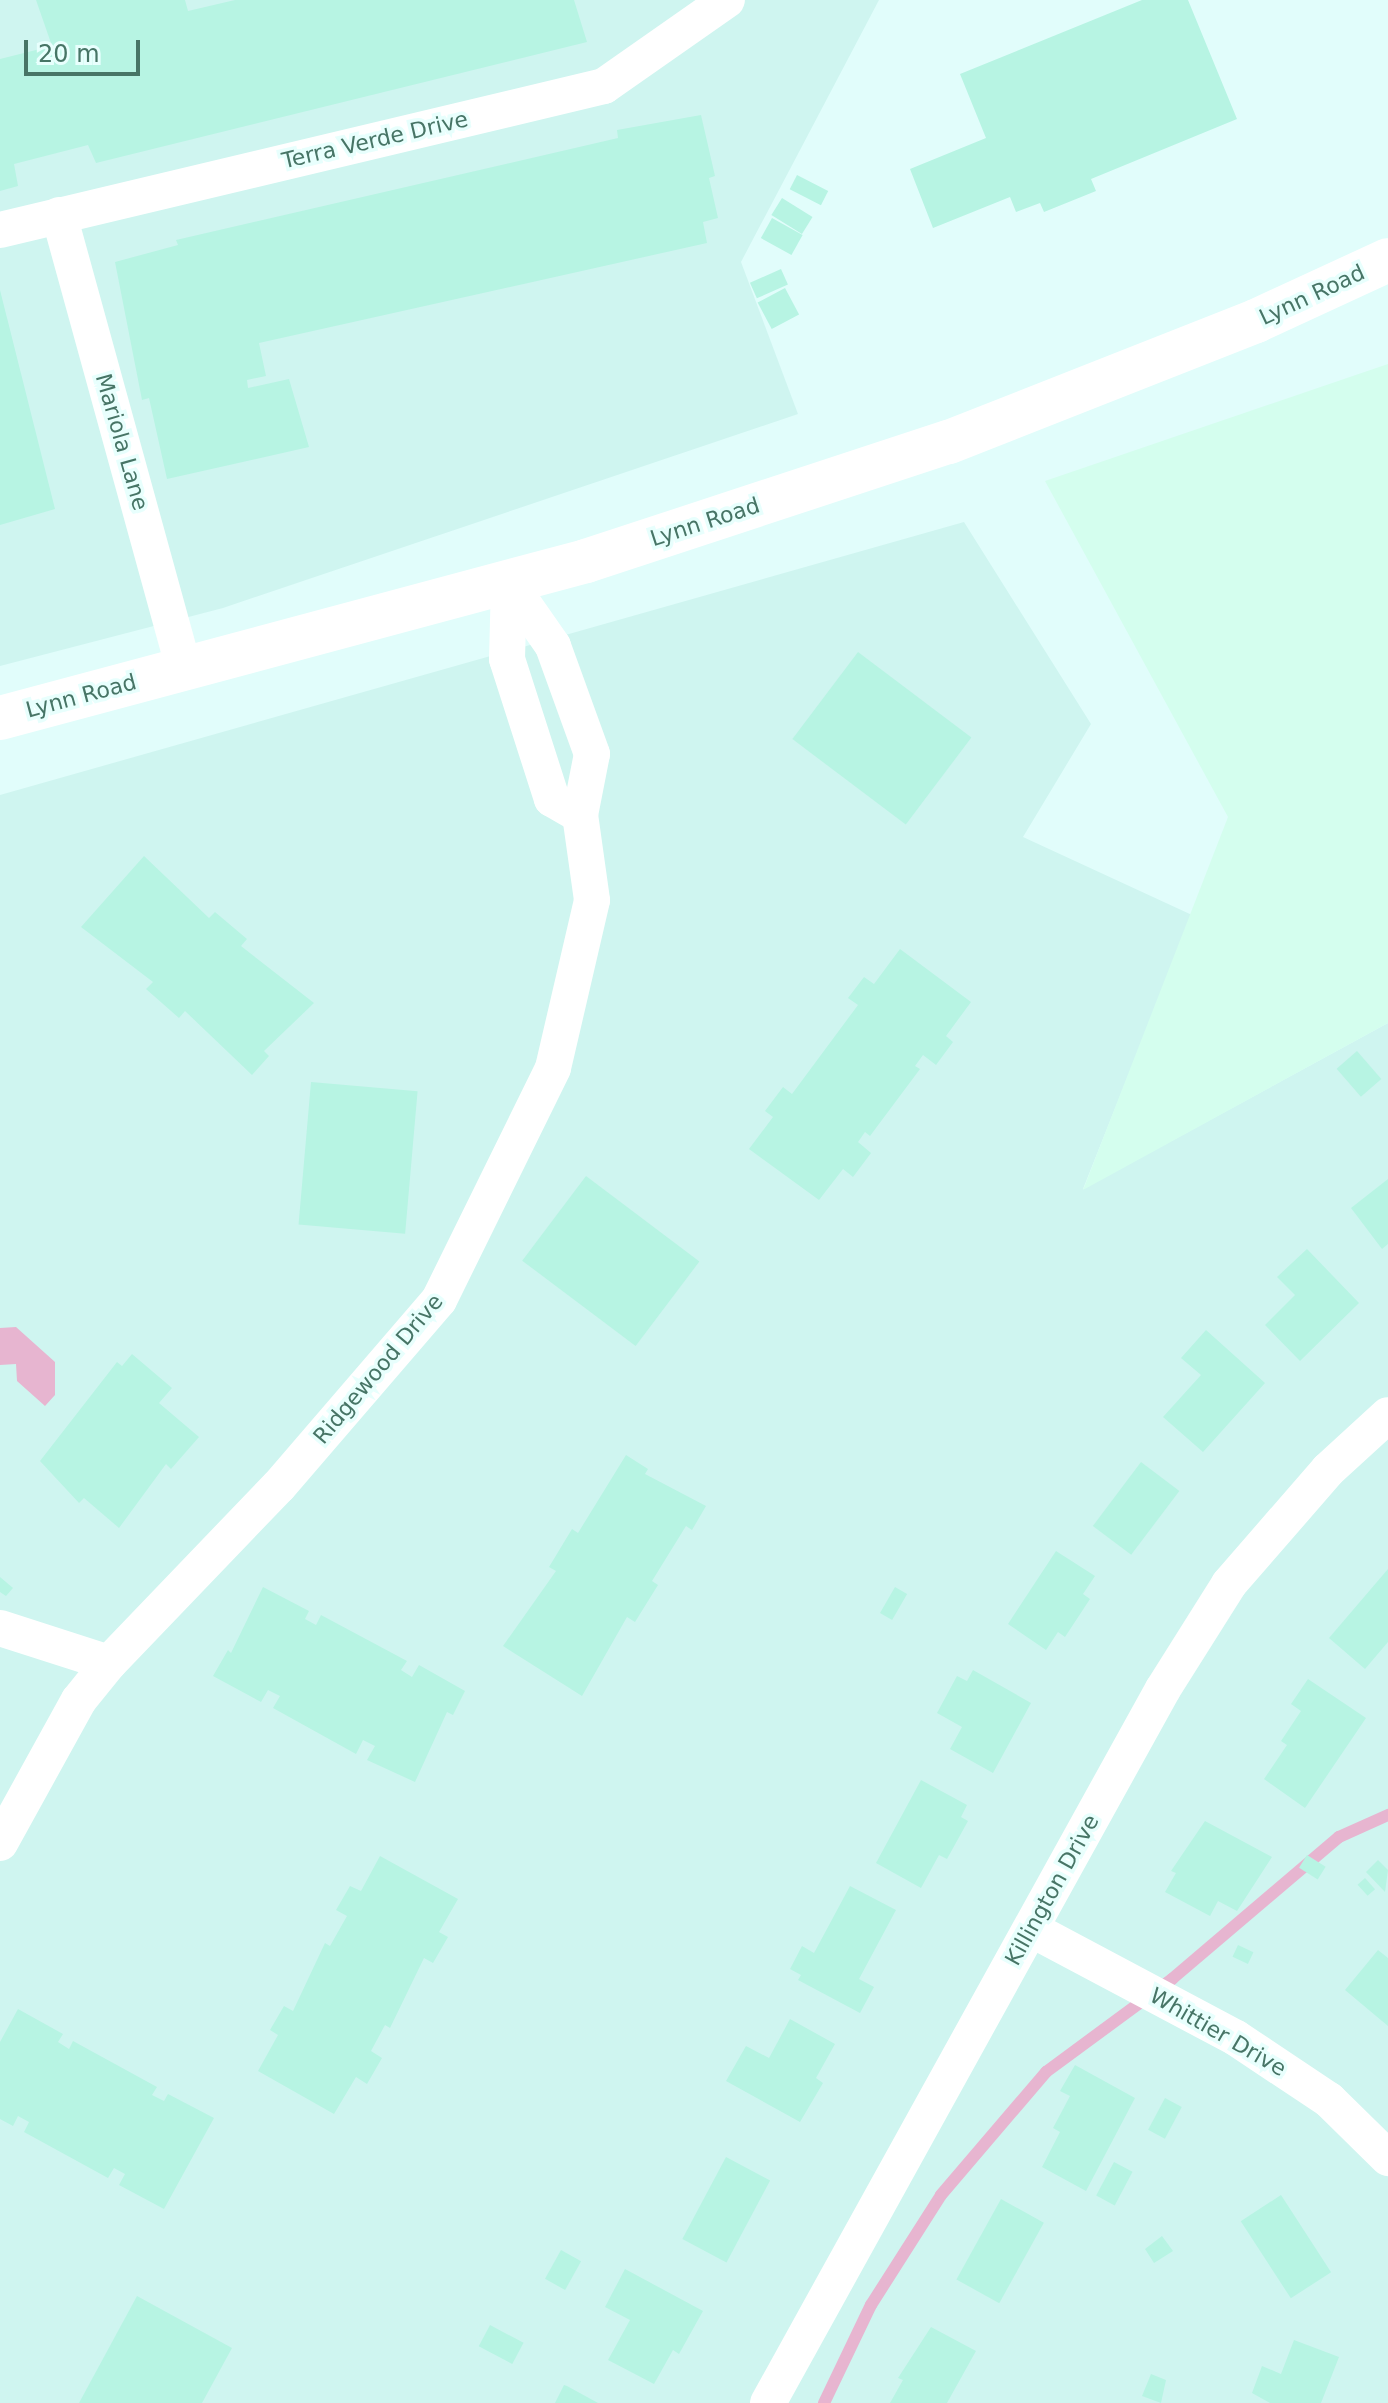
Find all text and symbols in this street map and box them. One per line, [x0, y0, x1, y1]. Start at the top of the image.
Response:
scale bar [28, 24, 144, 74]
text: 20 m [38, 40, 100, 68]
street label: Terra Verde Drive [279, 106, 471, 174]
street label: Lynn Road [1255, 259, 1369, 331]
street label: Mariola Lane [90, 371, 154, 513]
street label: Lynn Road [647, 492, 763, 552]
street label: Lynn Road [23, 669, 139, 723]
street label: Ridgewood Drive [308, 1289, 448, 1449]
street label: Killington Drive [1000, 1810, 1104, 1970]
street label: Whittier Drive [1145, 1982, 1291, 2082]

